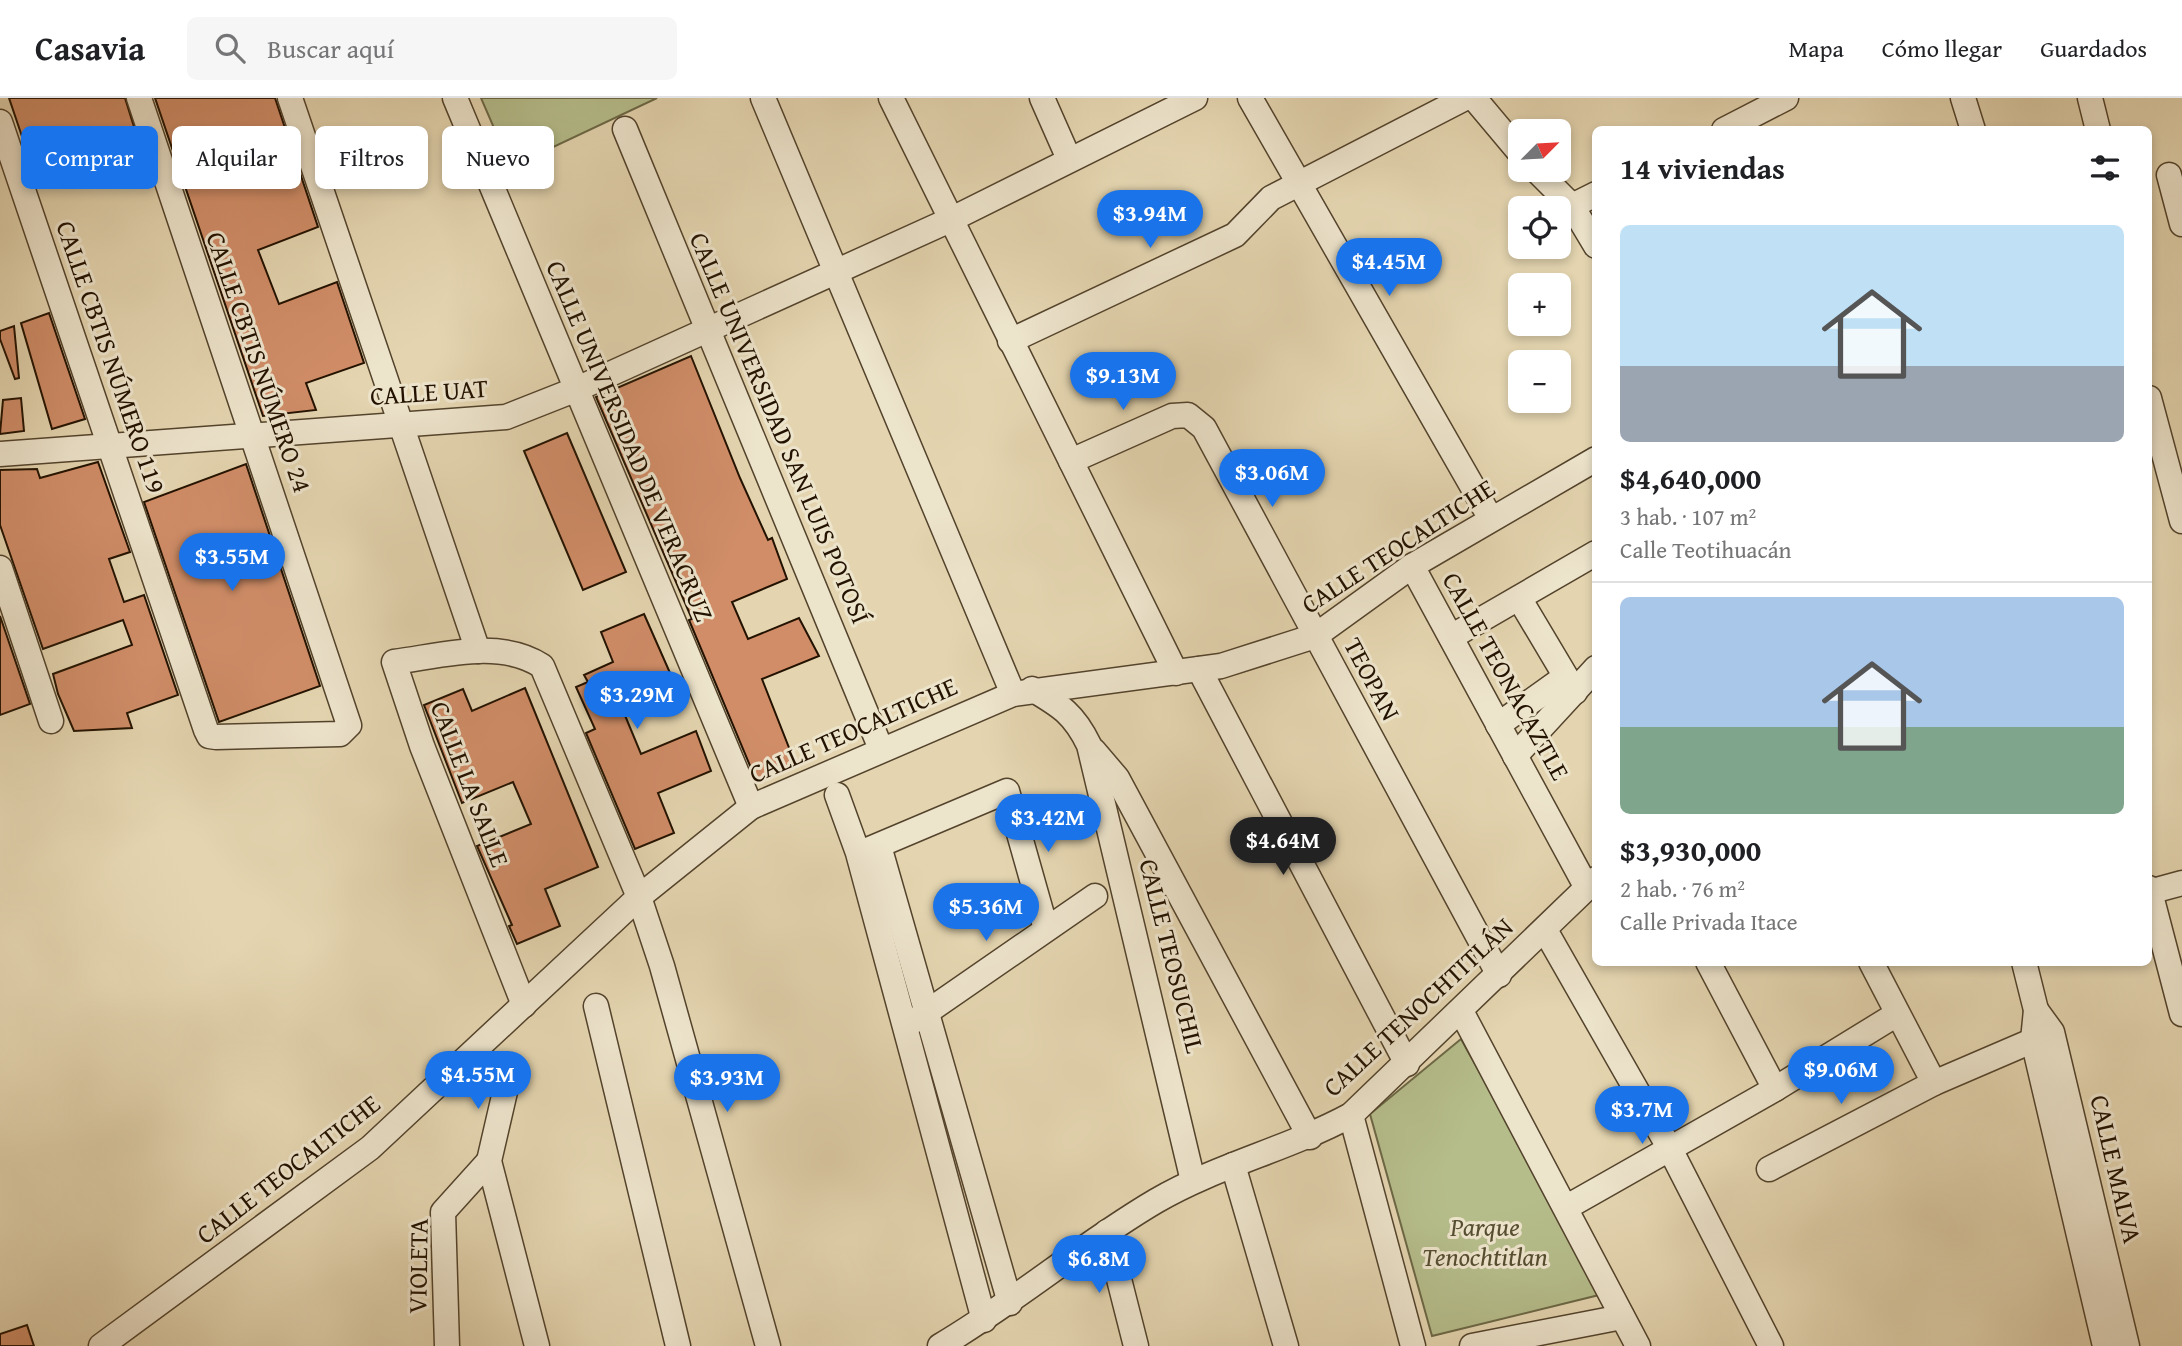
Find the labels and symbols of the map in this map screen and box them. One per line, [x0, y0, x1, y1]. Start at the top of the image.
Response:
north arrow [1508, 119, 1572, 182]
pin: $3.94M [1093, 190, 1207, 250]
street label: CALLE CBTIS NÚMERO 119 [46, 215, 176, 498]
street label: CALLE CBTIS NÚMERO 24 [197, 226, 322, 497]
street label: CALLE UNIVERSIDAD SAN LUIS POTOSÍ [680, 226, 881, 631]
pin: $4.45M [1332, 238, 1446, 298]
street label: CALLE UNIVERSIDAD DE VERACRUZ [537, 254, 724, 627]
pin: $9.13M [1066, 352, 1180, 412]
street label: CALLE UAT [369, 368, 490, 415]
pin: $3.06M [1215, 450, 1329, 509]
street label: CALLE TEOCALTICHE [1293, 468, 1502, 623]
pin: $3.55M [175, 533, 289, 593]
street label: CALLE TEONACAZTLE [1433, 565, 1580, 787]
street label: TEOPAN [1334, 630, 1410, 727]
street label: CALLE TEOCALTICHE [742, 666, 963, 793]
pin: $3.29M [580, 672, 694, 731]
street label: CALLE LA SALLE [421, 695, 520, 872]
pin: $3.42M [991, 794, 1105, 854]
pin: $4.64M [1226, 818, 1340, 877]
street label: CALLE TEOSUCHIL [1130, 855, 1216, 1057]
pin: $5.36M [929, 884, 1043, 943]
street label: CALLE TENOCHTITLÁN [1314, 908, 1522, 1105]
pin: $9.06M [1784, 1046, 1898, 1106]
pin: $4.55M [421, 1052, 535, 1111]
pin: $3.93M [670, 1054, 784, 1114]
street label: CALLE TEOCALTICHE [187, 1084, 388, 1253]
pin: $3.7M [1593, 1086, 1691, 1146]
street label: CALLE MALVA [2080, 1091, 2153, 1247]
park label: Parque Tenochtitlan [1422, 1207, 1548, 1276]
street label: VIOLETA [397, 1218, 438, 1314]
pin: $6.8M [1050, 1236, 1148, 1295]

